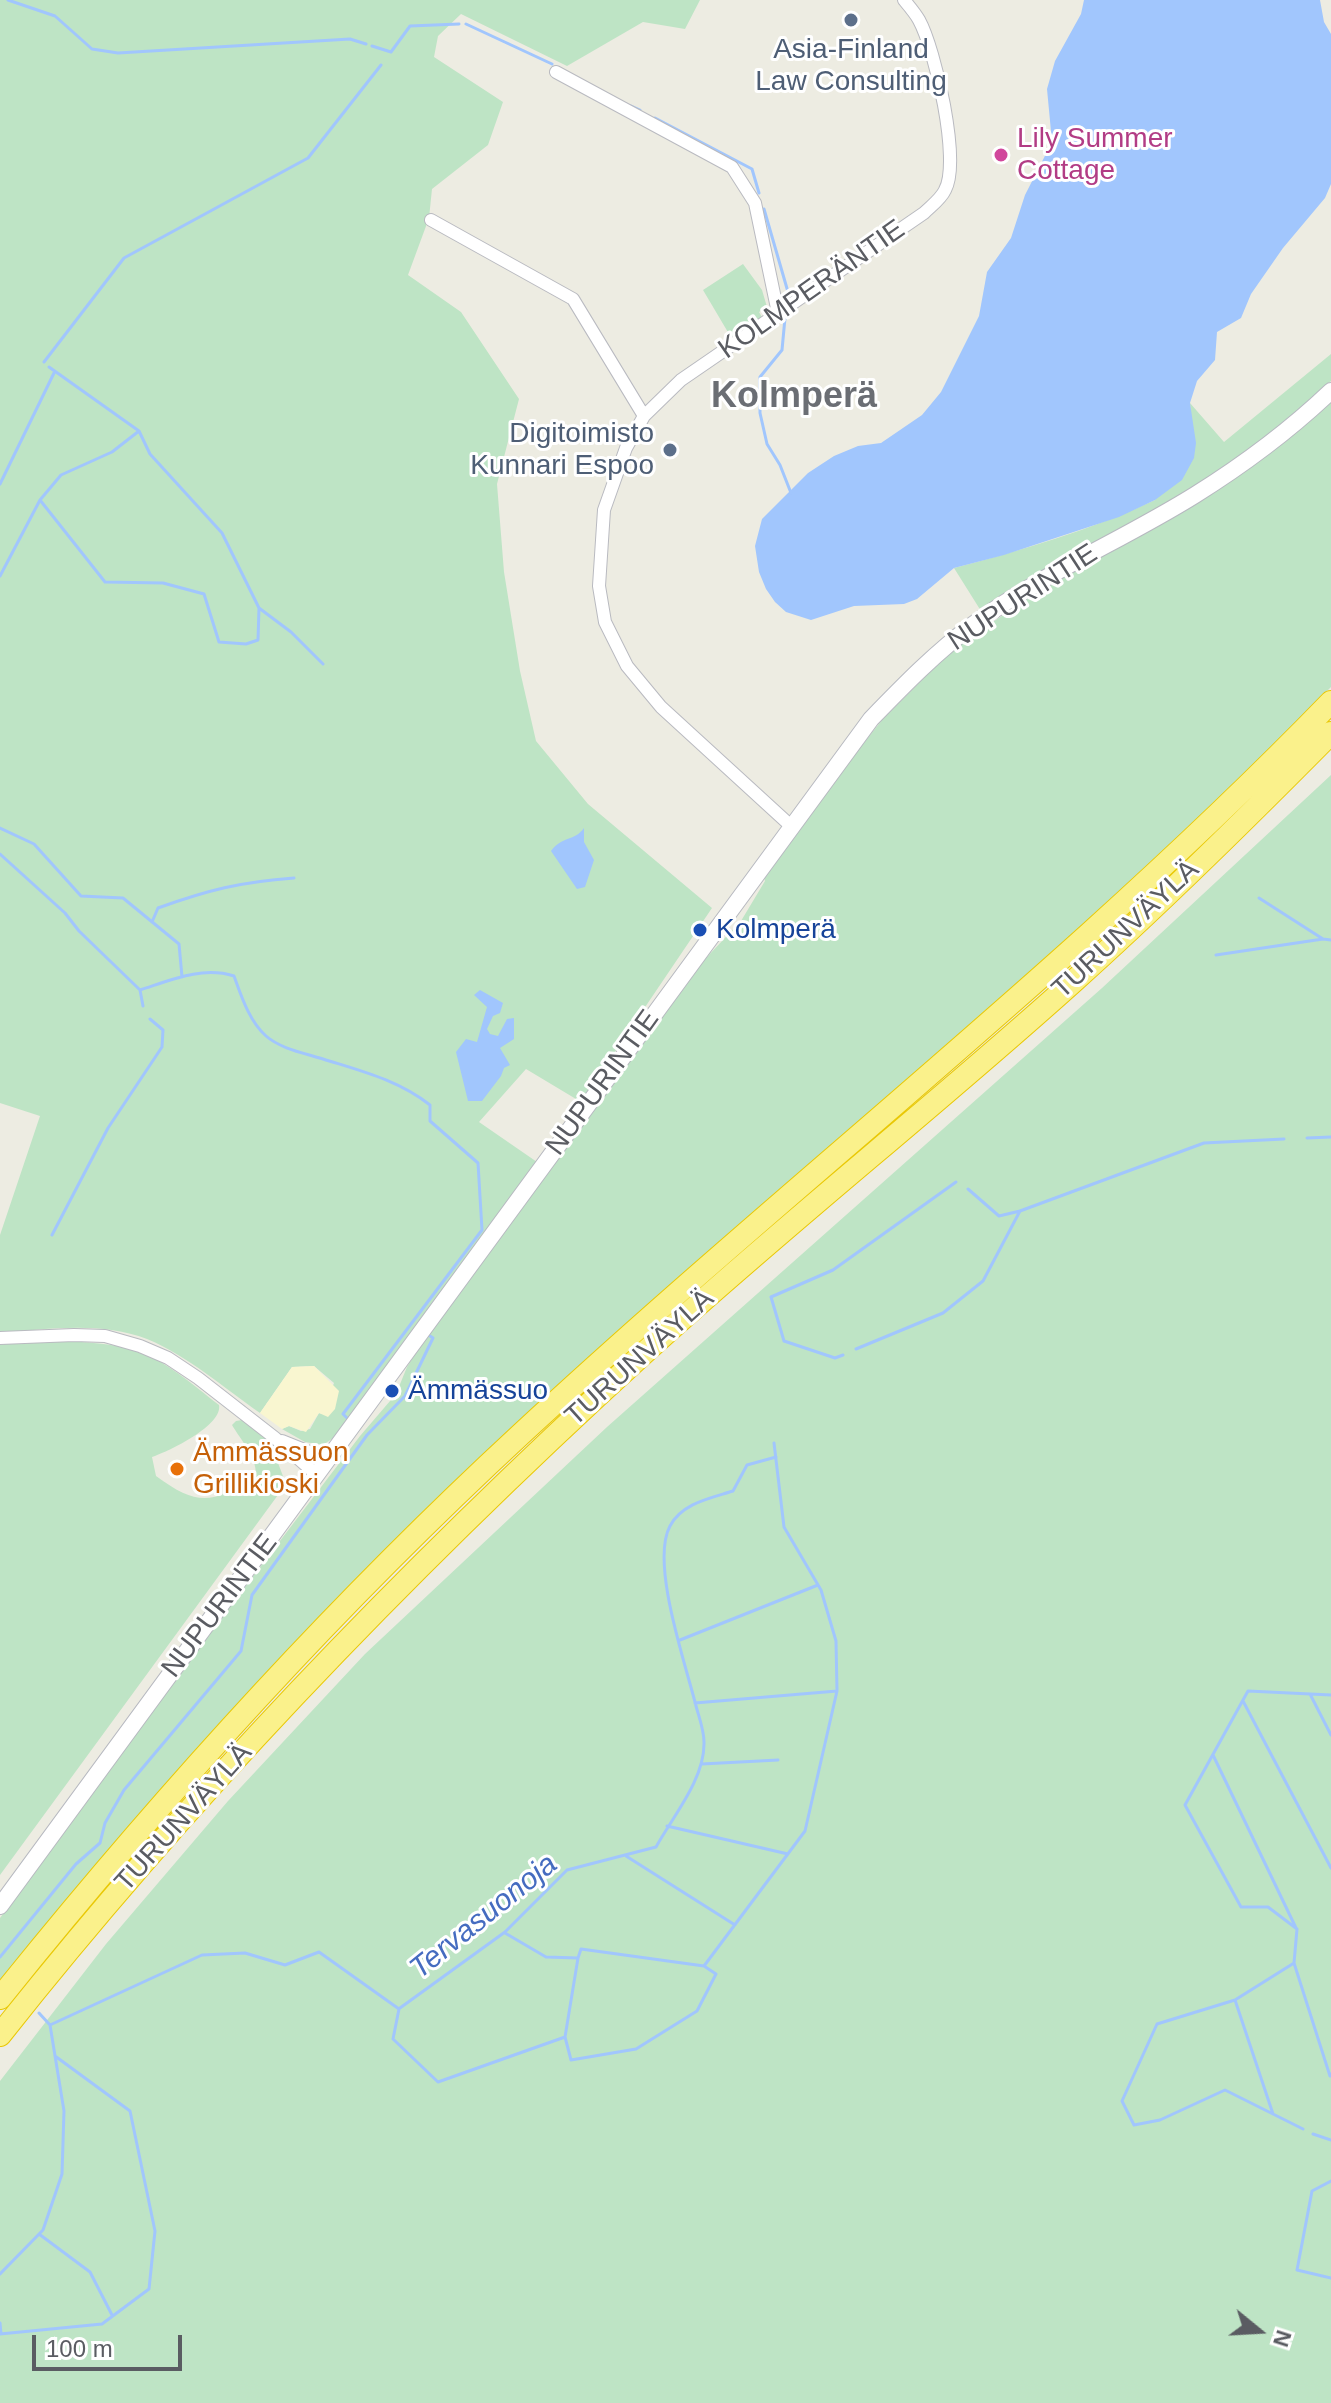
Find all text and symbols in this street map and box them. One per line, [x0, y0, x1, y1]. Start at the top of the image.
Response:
marker: Asia-Finland Law Consulting [842, 11, 860, 29]
place label: Asia-Finland Law Consulting [755, 33, 947, 99]
place label: Lily Summer Cottage [1017, 122, 1173, 188]
marker: Lily Summer Cottage [992, 146, 1010, 164]
street label: KOLMPERÄNTIE [713, 213, 911, 367]
district label: Kolmperä [711, 375, 877, 419]
place label: Digitoimisto Kunnari Espoo [470, 417, 654, 483]
marker: Digitoimisto Kunnari Espoo [661, 441, 679, 459]
street label: NUPURINTIE [942, 537, 1104, 659]
street label: TURUNVÄYLÄ [1046, 854, 1206, 1006]
place label: Kolmperä [716, 913, 836, 947]
marker: Kolmperä [691, 921, 709, 939]
street label: NUPURINTIE [539, 1004, 667, 1162]
street label: TURUNVÄYLÄ [559, 1283, 721, 1433]
place label: Ämmässuo [408, 1374, 548, 1408]
marker: Ämmässuo [383, 1382, 401, 1400]
place label: Ämmässuon Grillikioski [193, 1436, 349, 1502]
marker: Ämmässuon Grillikioski [168, 1460, 186, 1478]
street label: NUPURINTIE [155, 1528, 285, 1684]
street label: TURUNVÄYLÄ [109, 1737, 259, 1899]
water label: Tervasuonoja [403, 1847, 565, 1987]
north arrow [1219, 2291, 1299, 2371]
scale bar [36, 2319, 186, 2369]
text: N [1268, 2327, 1297, 2350]
text: 100 m [46, 2335, 113, 2362]

